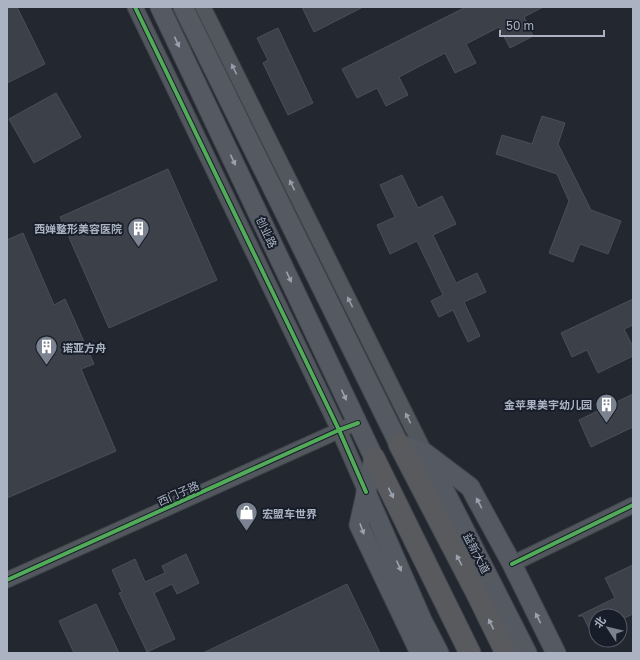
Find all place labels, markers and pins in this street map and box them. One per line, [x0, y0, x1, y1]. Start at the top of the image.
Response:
building icon: 西婵整形美容医院 [125, 215, 151, 248]
place label: 西婵整形美容医院 [34, 222, 122, 235]
building icon: 诺亚方舟 [34, 334, 60, 367]
place label: 诺亚方舟 [62, 341, 106, 354]
building icon: 金苹果美宇幼儿园 [594, 391, 620, 424]
place label: 金苹果美宇幼儿园 [504, 398, 592, 411]
shop icon: 宏盟车世界 [233, 500, 259, 533]
place label: 宏盟车世界 [262, 507, 317, 520]

